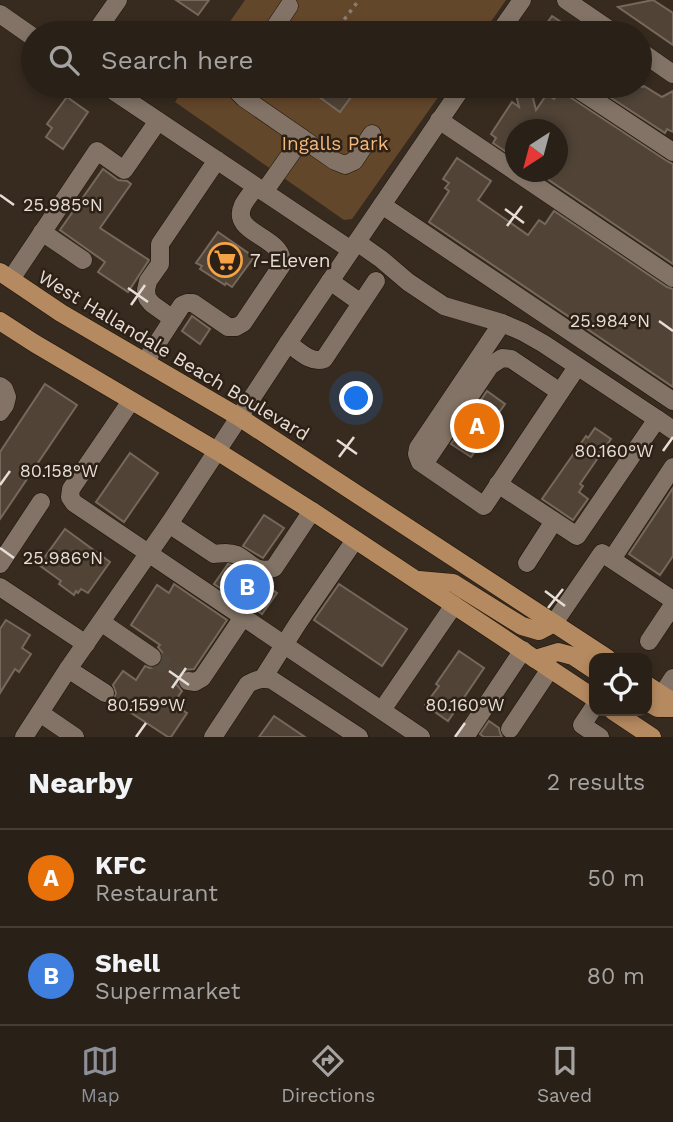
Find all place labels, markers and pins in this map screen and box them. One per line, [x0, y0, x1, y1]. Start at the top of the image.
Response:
supermarket icon: 7-Eleven [206, 241, 244, 279]
place label: 7-Eleven [250, 249, 331, 272]
pin: A [454, 400, 500, 452]
pin: B [224, 561, 270, 613]

